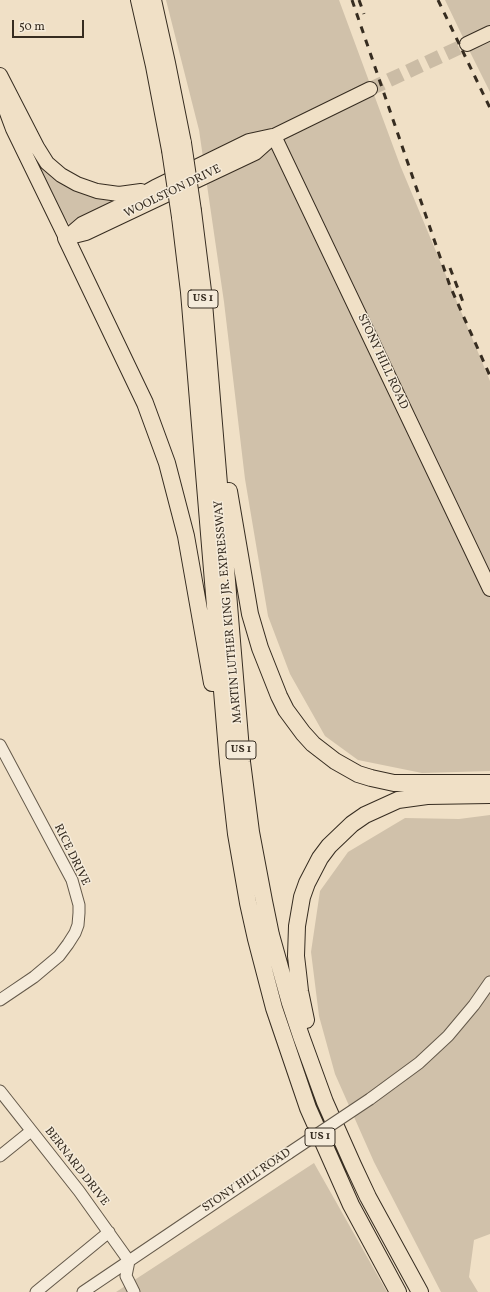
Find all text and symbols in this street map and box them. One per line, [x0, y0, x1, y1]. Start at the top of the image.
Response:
scale bar [14, 12, 86, 38]
text: 50 m [19, 19, 45, 35]
street label: WOOLSTON DRIVE [122, 162, 224, 222]
road number: US 1 [188, 290, 218, 308]
street label: STONY HILL ROAD [354, 312, 410, 412]
street label: MARTIN LUTHER KING JR. EXPRESSWAY [212, 500, 246, 724]
road number: US 1 [226, 741, 256, 759]
street label: RICE DRIVE [50, 822, 92, 888]
street label: BERNARD DRIVE [41, 1125, 111, 1209]
road number: US 1 [305, 1128, 335, 1146]
street label: STONY HILL ROAD [200, 1146, 294, 1216]

